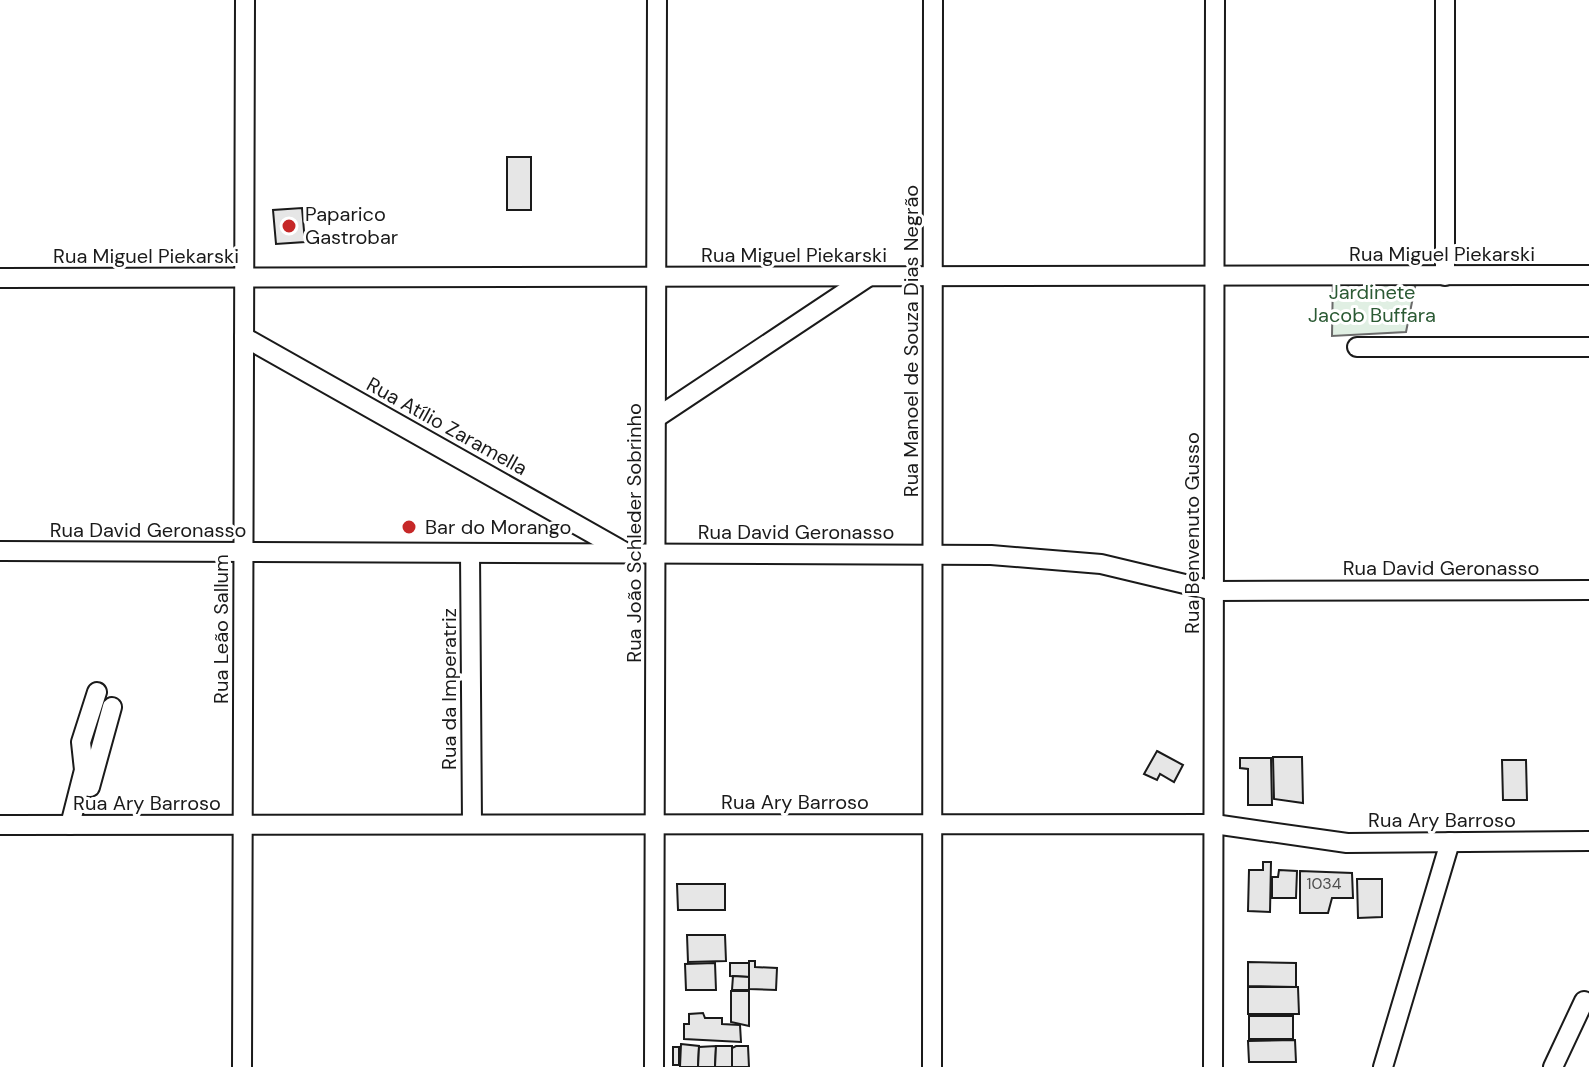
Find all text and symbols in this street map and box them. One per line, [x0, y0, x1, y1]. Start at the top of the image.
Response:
street label: Rua Manoel de Souza Dias Negrão [898, 185, 924, 497]
place label: Paparico Gastrobar [305, 201, 398, 250]
marker: Paparico Gastrobar [280, 217, 298, 235]
street label: Rua Miguel Piekarski [1349, 241, 1535, 267]
street label: Rua Miguel Piekarski [701, 242, 887, 268]
street label: Rua Miguel Piekarski [53, 243, 239, 269]
park label: Jardinete Jacob Buffara [1308, 279, 1436, 328]
street label: Rua Atílio Zaramella [362, 371, 532, 481]
street label: Rua João Schleder Sobrinho [621, 403, 647, 663]
street label: Rua Benvenuto Gusso [1179, 432, 1205, 634]
place label: Bar do Morango [425, 514, 571, 540]
street label: Rua David Geronasso [50, 517, 246, 543]
marker: Bar do Morango [400, 518, 418, 536]
street label: Rua David Geronasso [698, 519, 894, 545]
street label: Rua Leão Sallum [208, 554, 234, 704]
street label: Rua David Geronasso [1343, 555, 1539, 581]
street label: Rua da Imperatriz [436, 608, 462, 770]
street label: Rua Ary Barroso [721, 789, 869, 815]
street label: Rua Ary Barroso [73, 790, 221, 816]
street label: Rua Ary Barroso [1368, 807, 1516, 833]
house number: 1034 [1306, 873, 1342, 894]

